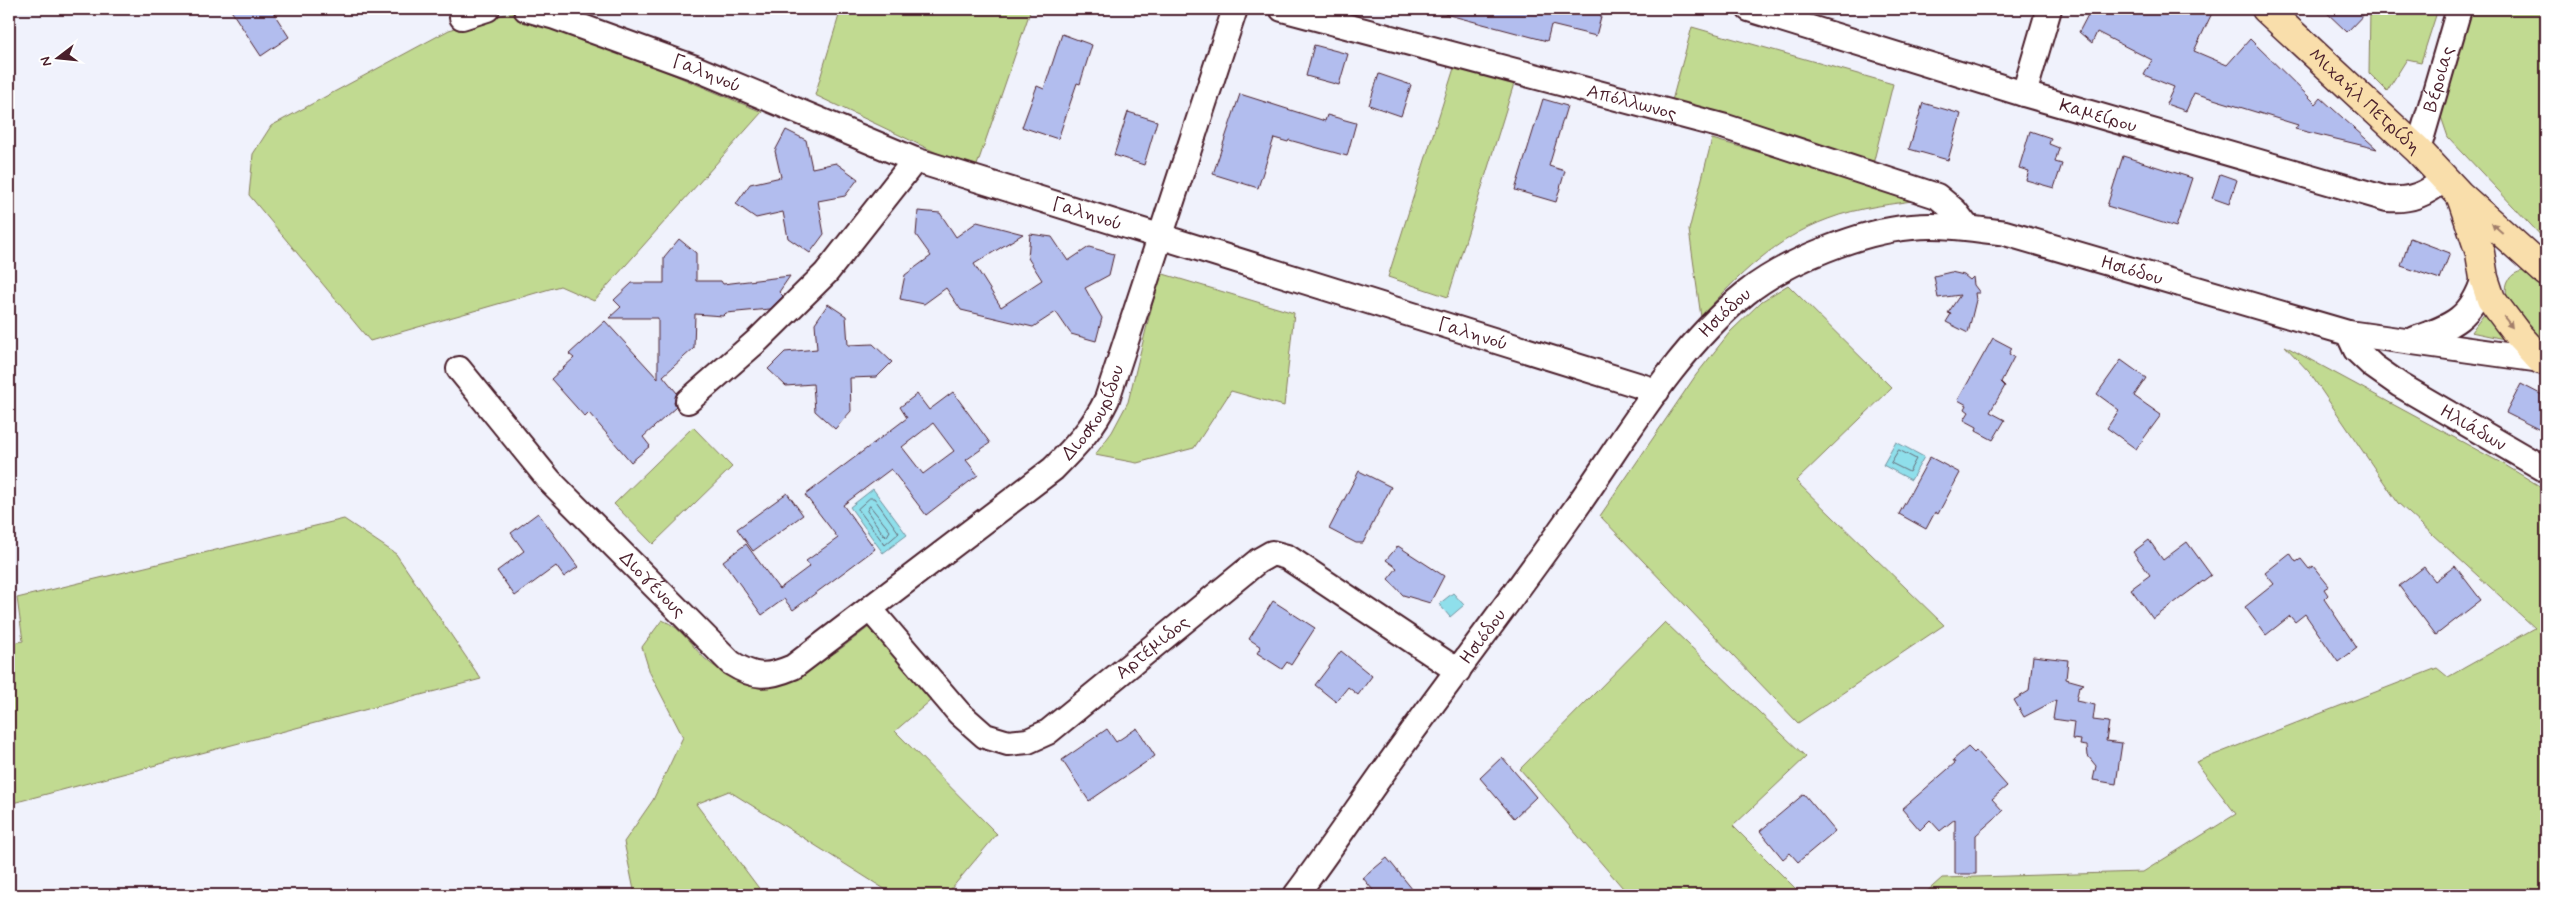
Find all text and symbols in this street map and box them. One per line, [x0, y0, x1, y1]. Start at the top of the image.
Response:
north arrow [32, 32, 82, 82]
street label: Μιχαήλ Πετρίδη [2303, 42, 2427, 159]
street label: Βέροιας [2417, 43, 2460, 115]
street label: Γαληνού [669, 48, 745, 98]
text: N [37, 54, 56, 68]
street label: Απόλλωνος [1584, 78, 1680, 126]
street label: Καμείρου [2056, 92, 2140, 138]
street label: Γαληνού [1049, 191, 1125, 236]
one-way arrow [2491, 222, 2504, 233]
street label: Ησιόδου [2098, 249, 2166, 291]
street label: Ησιόδου [1693, 281, 1756, 343]
street label: Γαληνού [1435, 311, 1511, 356]
one-way arrow [2502, 315, 2513, 328]
street label: Διοσκουρίδου [1056, 362, 1130, 466]
street label: Ηλιάδων [2436, 399, 2511, 457]
street label: Διογένους [614, 546, 691, 623]
street label: Ησιόδου [1454, 603, 1512, 669]
street label: Αρτέμιδος [1110, 610, 1194, 685]

